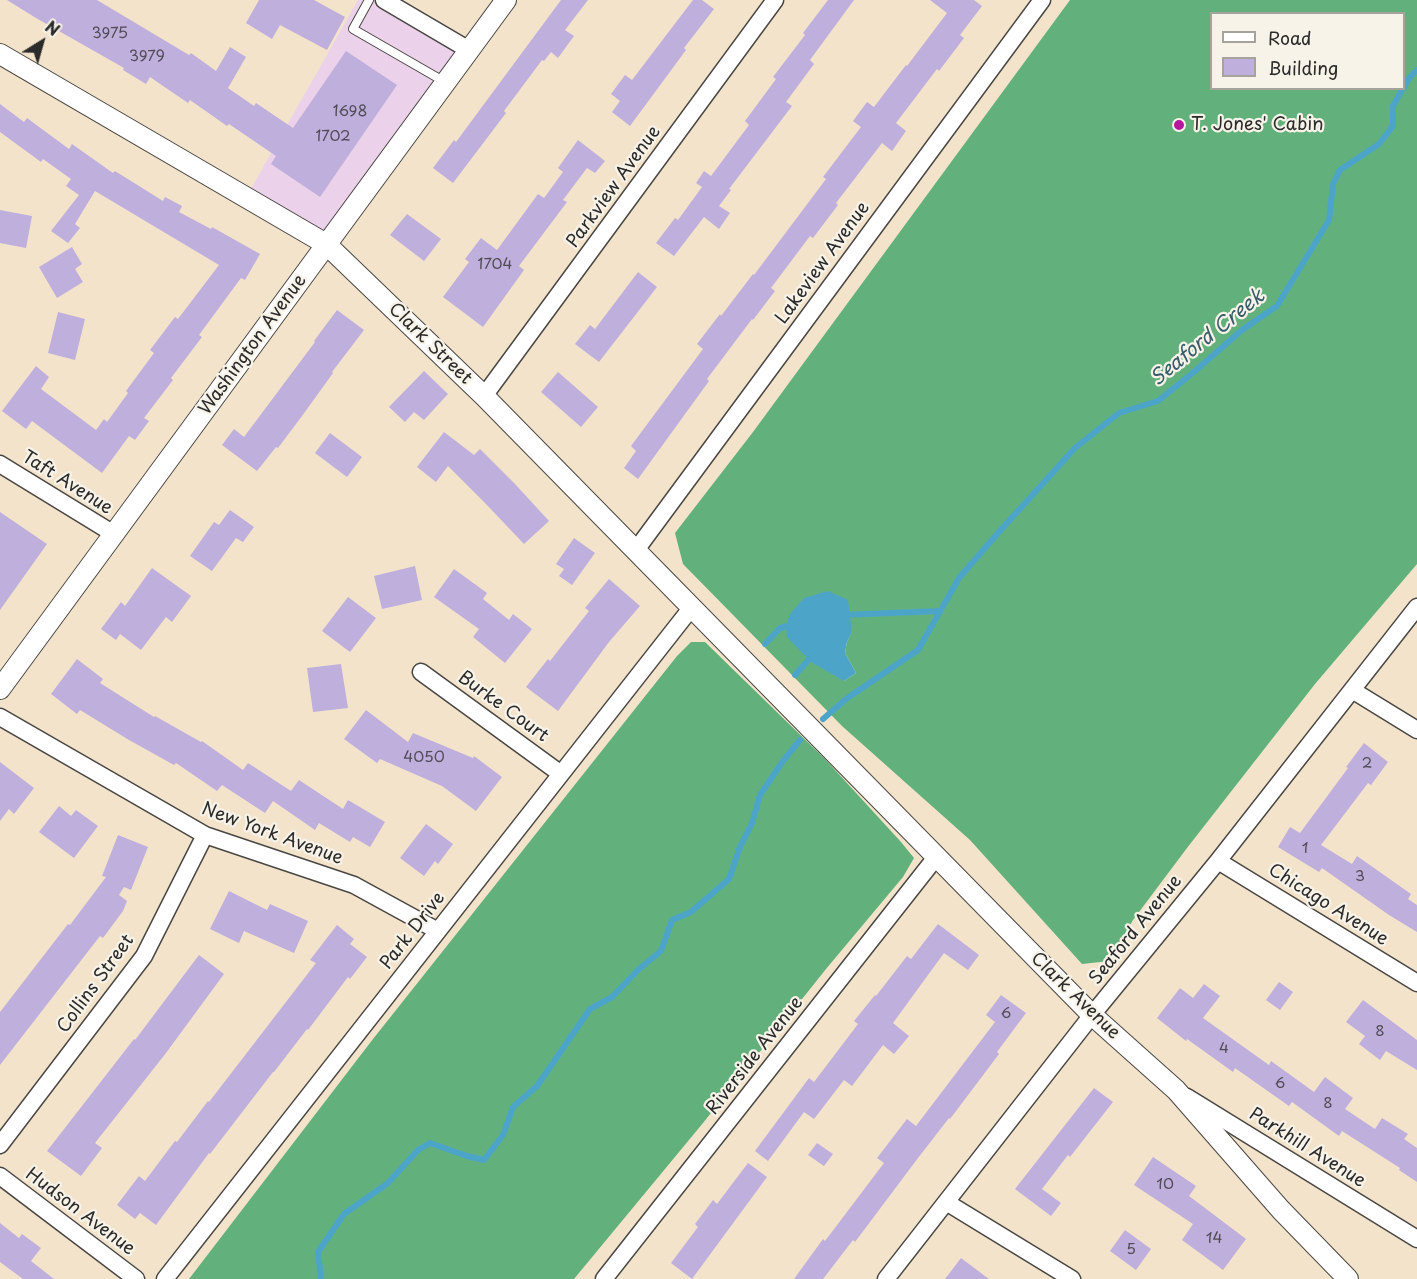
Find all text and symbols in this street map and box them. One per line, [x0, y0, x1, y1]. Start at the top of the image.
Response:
north arrow [12, 12, 72, 72]
legend [1210, 12, 1405, 90]
text: N [41, 14, 65, 41]
text: Road [1268, 24, 1312, 51]
house number: 3975 [92, 25, 128, 43]
house number: 3979 [129, 48, 165, 66]
text: Building [1268, 54, 1338, 81]
house number: 1698 [333, 103, 367, 121]
place label: T. Jones' Cabin [1191, 114, 1324, 136]
marker: T. Jones' Cabin [1172, 118, 1186, 132]
street label: Parkview Avenue [563, 122, 665, 252]
house number: 1702 [315, 128, 351, 146]
street label: Lakeview Avenue [771, 198, 875, 328]
house number: 1704 [478, 256, 512, 274]
street label: Washington Avenue [195, 271, 311, 419]
water label: Seaford Creek [1146, 285, 1270, 391]
street label: Clark Street [384, 299, 476, 389]
street label: Taft Avenue [18, 447, 116, 519]
street label: Burke Court [453, 667, 553, 747]
house number: 4050 [403, 749, 445, 767]
house number: 2 [1362, 755, 1372, 773]
street label: New York Avenue [199, 798, 345, 870]
house number: 1 [1302, 840, 1308, 858]
street label: Chicago Avenue [1264, 859, 1392, 951]
house number: 3 [1355, 868, 1365, 886]
street label: Seaford Avenue [1085, 871, 1187, 989]
street label: Park Drive [376, 888, 450, 974]
street label: Collins Street [53, 931, 139, 1037]
street label: Clark Avenue [1026, 948, 1124, 1044]
street label: Riverside Avenue [702, 993, 808, 1119]
house number: 6 [1001, 1005, 1011, 1023]
house number: 8 [1375, 1023, 1385, 1041]
house number: 4 [1219, 1040, 1229, 1058]
house number: 6 [1275, 1075, 1285, 1093]
house number: 8 [1323, 1095, 1333, 1113]
street label: Parkhill Avenue [1245, 1104, 1369, 1192]
street label: Hudson Avenue [21, 1164, 139, 1260]
house number: 10 [1156, 1176, 1174, 1194]
house number: 14 [1206, 1230, 1222, 1248]
house number: 5 [1126, 1241, 1136, 1259]

